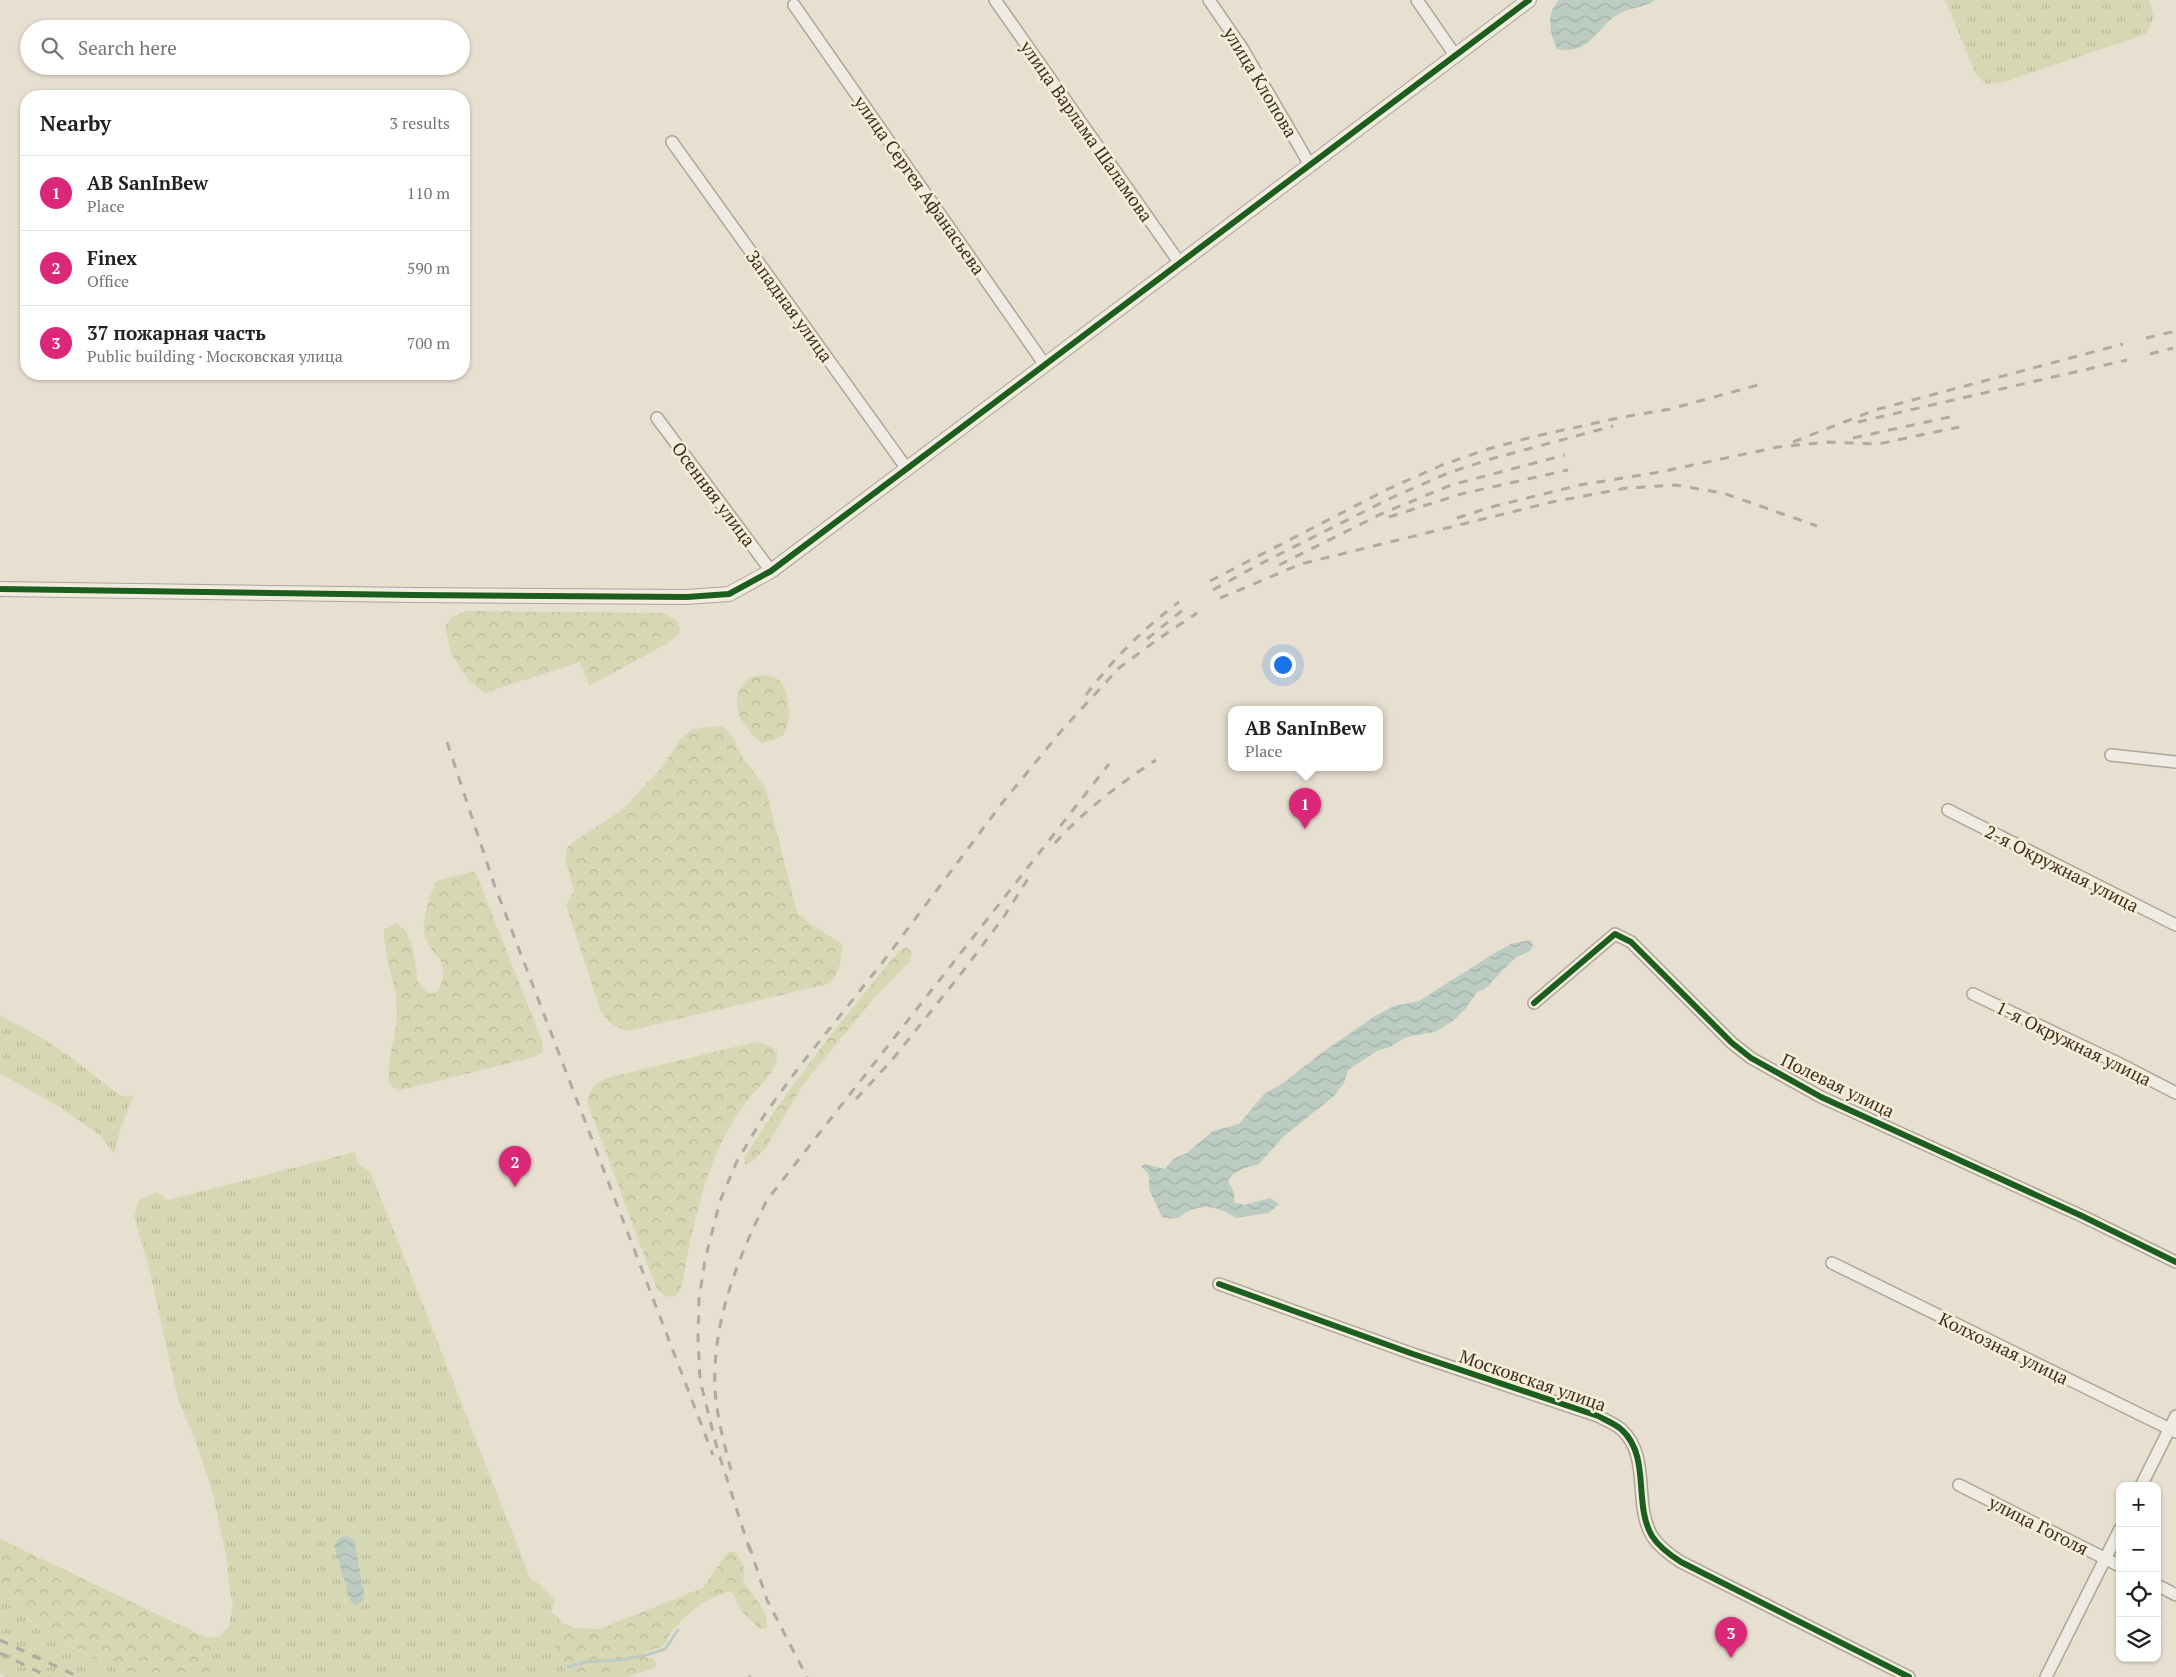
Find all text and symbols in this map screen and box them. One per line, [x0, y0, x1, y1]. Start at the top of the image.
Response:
search box [20, 20, 470, 75]
street label: улица Клопова [1218, 21, 1303, 142]
icon: search [38, 34, 66, 62]
text: Search here [78, 35, 177, 60]
street label: улица Варлама Шаламова [1015, 35, 1159, 226]
street label: улица Сергея Афанасьева [848, 90, 991, 279]
text: Nearby [40, 109, 111, 137]
text: 3 results [390, 112, 450, 134]
text: AB SanInBew [87, 170, 208, 195]
text: 1 [51, 182, 61, 204]
text: 110 m [407, 182, 450, 204]
text: Place [87, 195, 125, 217]
text: Finex [87, 245, 137, 270]
street label: Западная улица [741, 245, 839, 367]
text: 2 [51, 257, 61, 279]
text: 590 m [407, 257, 450, 279]
text: Office [87, 270, 129, 292]
text: 37 пожарная часть [87, 320, 266, 345]
text: 3 [51, 332, 61, 354]
text: 700 m [407, 332, 450, 354]
text: Public building · Московская улица [87, 345, 343, 367]
street label: Осенняя улица [667, 437, 761, 551]
your location [1270, 652, 1296, 678]
popup [1228, 706, 1383, 771]
text: AB SanInBew [1245, 715, 1366, 740]
text: Place [1245, 740, 1283, 762]
pin: 1 [1289, 788, 1321, 829]
street label: 2-я Окружная улица [1981, 819, 2143, 917]
street label: 1-я Окружная улица [1992, 995, 2156, 1091]
street label: Полевая улица [1777, 1047, 1899, 1123]
pin: 2 [499, 1146, 531, 1187]
street label: Колхозная улица [1935, 1306, 2073, 1390]
street label: Московская улица [1456, 1344, 1610, 1416]
map controls [2116, 1482, 2161, 1662]
button: + [2116, 1482, 2161, 1527]
street label: улица Гоголя [1984, 1489, 2093, 1560]
button: − [2116, 1527, 2161, 1572]
button: locate [2116, 1572, 2161, 1617]
pin: 3 [1715, 1617, 1747, 1658]
button: layers [2116, 1617, 2161, 1662]

